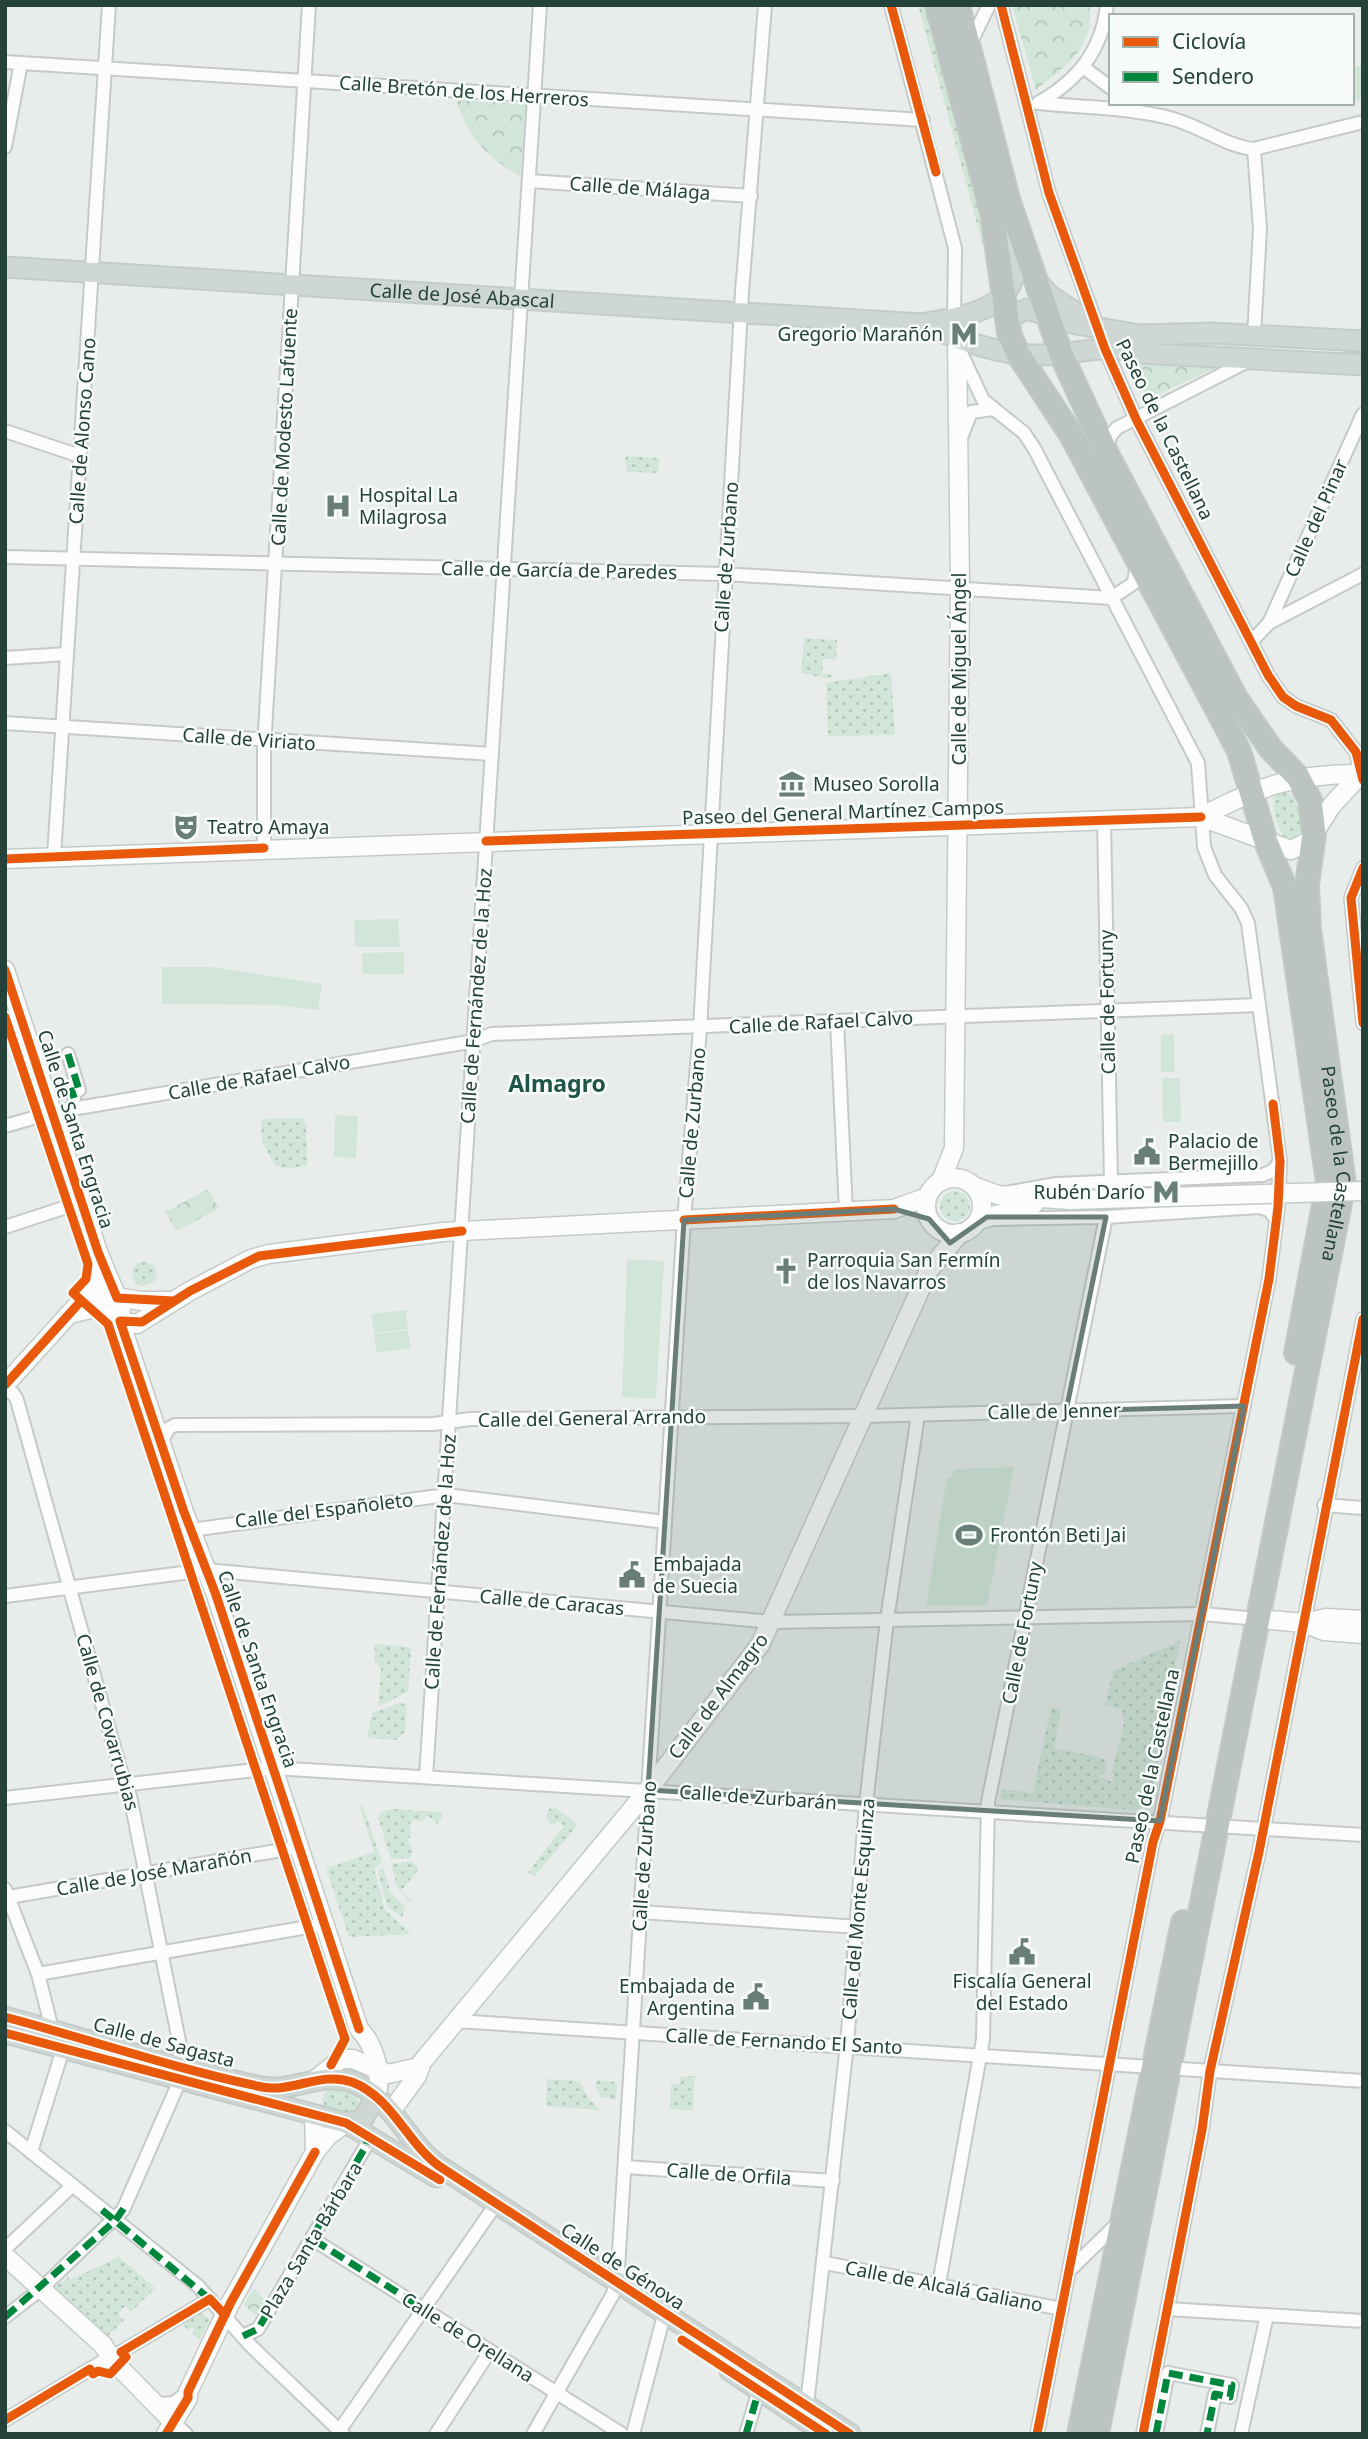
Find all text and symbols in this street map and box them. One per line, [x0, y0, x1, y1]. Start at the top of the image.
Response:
legend [1109, 14, 1354, 105]
text: Ciclovía [1172, 27, 1246, 55]
text: Sendero [1172, 62, 1254, 90]
street label: Calle Bretón de los Herreros [338, 69, 590, 113]
street label: Calle de Málaga [569, 170, 711, 206]
street label: Calle de José Abascal [369, 277, 555, 314]
street label: Calle de Modesto Lafuente [265, 308, 303, 546]
metro station icon: Gregorio Marañón [949, 319, 979, 349]
place label: Gregorio Marañón [778, 321, 943, 347]
street label: Paseo de la Castellana [1110, 334, 1220, 524]
street label: Calle de Alonso Cano [63, 337, 101, 525]
street label: Calle del Pinar [1278, 455, 1354, 581]
street label: Calle de Zurbano [708, 481, 744, 633]
place label: Hospital La Milagrosa [359, 482, 458, 530]
hospital icon: Hospital La Milagrosa [323, 491, 353, 521]
street label: Calle de García de Paredes [441, 555, 677, 585]
street label: Calle de Miguel Ángel [946, 573, 972, 765]
street label: Calle de Viriato [181, 721, 317, 757]
museum icon: Museo Sorolla [777, 769, 807, 799]
place label: Museo Sorolla [813, 771, 940, 797]
street label: Paseo del General Martínez Campos [682, 793, 1004, 831]
theatre icon: Teatro Amaya [171, 812, 201, 842]
place label: Teatro Amaya [207, 814, 329, 840]
street label: Calle de Fernández de la Hoz [454, 867, 498, 1125]
street label: Calle de Fortuny [1093, 929, 1121, 1075]
street label: Calle de Rafael Calvo [728, 1004, 914, 1040]
street label: Calle de Santa Engracia [32, 1026, 120, 1232]
street label: Calle de Zurbano [672, 1046, 712, 1200]
street label: Calle de Rafael Calvo [166, 1048, 352, 1106]
street label: Paseo de la Castellana [1315, 1064, 1357, 1264]
district label: Almagro [508, 1067, 606, 1099]
place label: Palacio de Bermejillo [1168, 1128, 1259, 1176]
public building icon: Palacio de Bermejillo [1132, 1137, 1162, 1167]
metro station icon: Rubén Darío [1151, 1177, 1181, 1207]
place label: Rubén Darío [1034, 1179, 1145, 1205]
place label: Parroquia San Fermín de los Navarros [807, 1247, 1001, 1295]
church icon: Parroquia San Fermín de los Navarros [771, 1256, 801, 1286]
street label: Calle de Jenner [987, 1397, 1121, 1425]
street label: Calle del General Arrando [478, 1403, 706, 1433]
street label: Calle de Fernández de la Hoz [418, 1433, 462, 1691]
street label: Calle del Españoleto [233, 1486, 415, 1534]
sports icon: Frontón Beti Jai [954, 1520, 984, 1550]
place label: Frontón Beti Jai [990, 1522, 1126, 1548]
place label: Embajada de Suecia [653, 1551, 742, 1599]
street label: Calle de Fortuny [995, 1559, 1049, 1707]
public building icon: Embajada de Suecia [617, 1560, 647, 1590]
street label: Calle de Santa Engracia [212, 1567, 304, 1771]
street label: Calle de Caracas [479, 1583, 625, 1621]
street label: Calle de Almagro [662, 1628, 774, 1764]
street label: Calle de Covarrubias [70, 1631, 146, 1813]
street label: Paseo de la Castellana [1119, 1666, 1185, 1866]
street label: Calle de Zurbarán [678, 1779, 838, 1815]
street label: Calle de Zurbano [626, 1780, 662, 1932]
street label: Calle del Monte Esquinza [835, 1797, 881, 2021]
street label: Calle de José Marañón [54, 1842, 254, 1902]
public building icon: Fiscalía General del Estado [1007, 1937, 1037, 1967]
place label: Fiscalía General del Estado [952, 1968, 1092, 2016]
place label: Embajada de Argentina [619, 1973, 735, 2021]
public building icon: Embajada de Argentina [741, 1982, 771, 2012]
street label: Calle de Sagasta [90, 2011, 238, 2073]
street label: Calle de Fernando El Santo [665, 2022, 903, 2060]
street label: Plaza Santa Bárbara [254, 2157, 368, 2323]
street label: Calle de Orfila [666, 2157, 792, 2191]
street label: Calle de Génova [556, 2216, 690, 2316]
street label: Calle de Alcalá Galiano [843, 2254, 1045, 2318]
street label: Calle de Orellana [397, 2286, 539, 2388]

